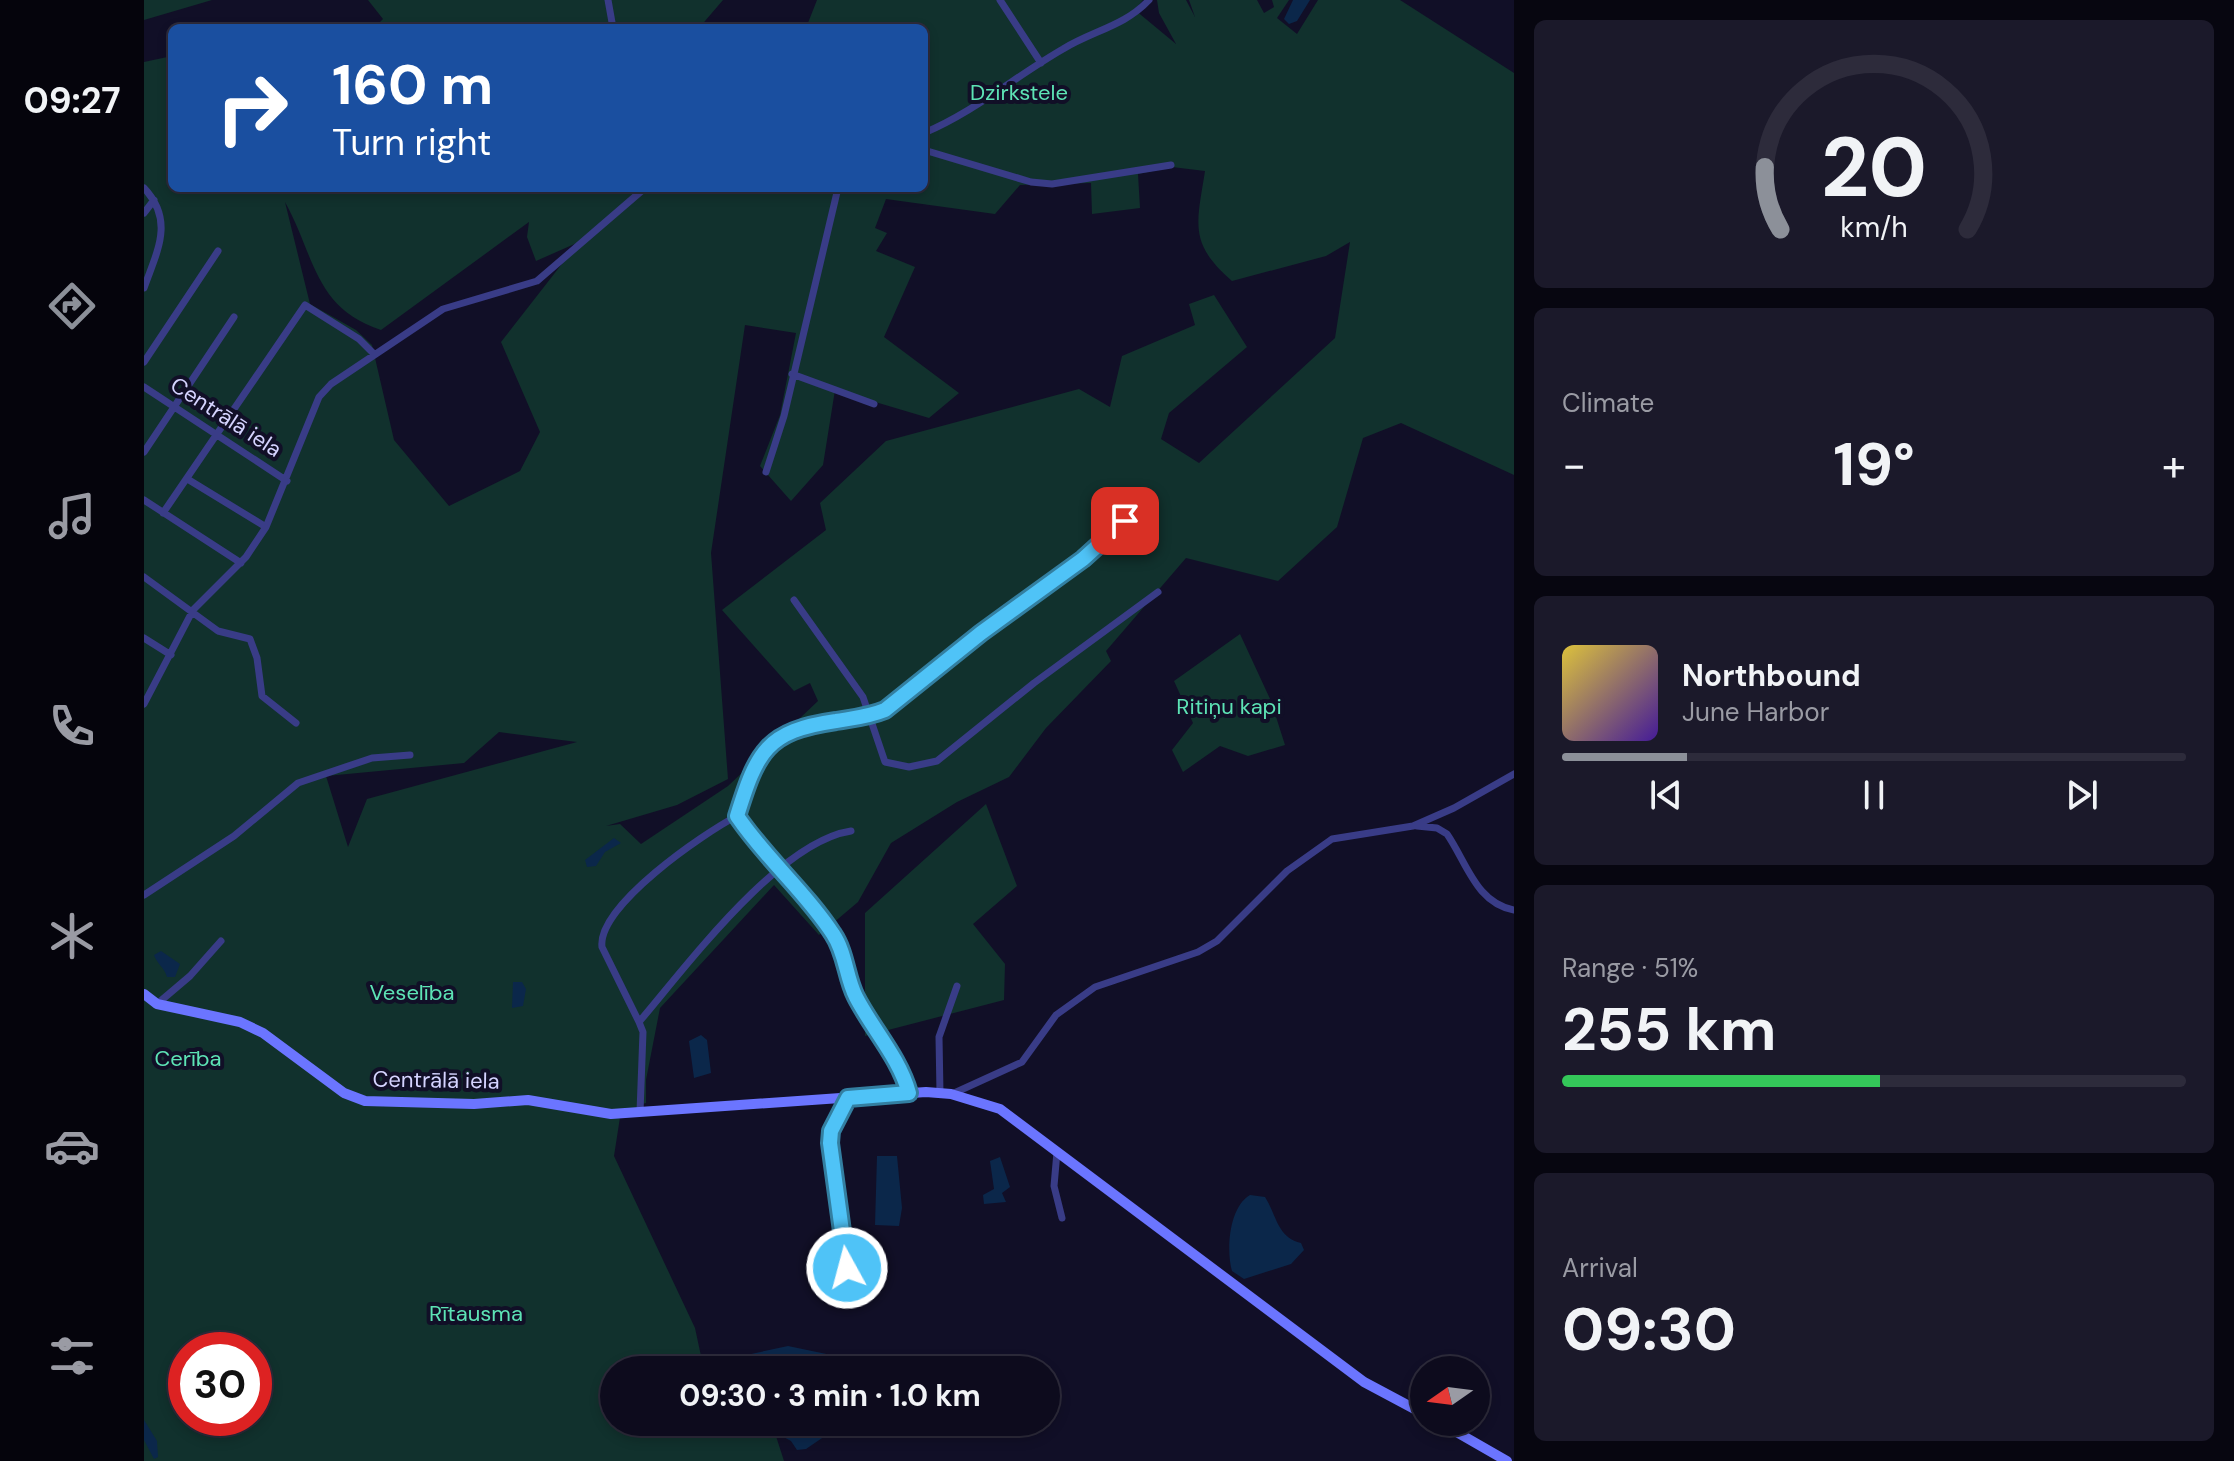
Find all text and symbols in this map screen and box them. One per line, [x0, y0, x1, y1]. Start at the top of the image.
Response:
text: 160 m [332, 48, 493, 121]
icon: right [200, 56, 304, 160]
text: 09:27 [23, 77, 121, 124]
park label: Dzirkstele [970, 78, 1068, 107]
text: 20 [1821, 113, 1927, 222]
text: Turn right [332, 119, 491, 166]
text: km/h [1840, 209, 1908, 246]
icon: directions [44, 278, 100, 334]
street label: Centrālā iela [165, 370, 287, 464]
text: Climate [1562, 386, 1654, 420]
text: 19° [1833, 425, 1915, 504]
text: − [1562, 436, 1586, 494]
text: + [2162, 436, 2186, 494]
pin [1091, 487, 1159, 555]
icon: music [44, 488, 100, 544]
icon: arrive [1103, 499, 1147, 543]
text: Northbound [1682, 656, 1861, 695]
park label: Ritiņu kapi [1176, 692, 1282, 721]
text: June Harbor [1682, 695, 1829, 729]
icon: phone [44, 698, 100, 754]
icon: previous [1644, 773, 1688, 817]
icon: pause [1852, 773, 1896, 817]
icon: next [2060, 773, 2104, 817]
icon: climate [44, 908, 100, 964]
text: Range · 51% [1562, 951, 1698, 985]
park label: Veselība [370, 978, 454, 1007]
text: 255 km [1562, 990, 1777, 1069]
park label: Cerība [154, 1044, 222, 1073]
street label: Centrālā iela [372, 1064, 500, 1096]
icon: car [44, 1118, 100, 1174]
position arrow [805, 1226, 889, 1310]
text: Arrival [1562, 1251, 1638, 1285]
text: 09:30 [1562, 1290, 1736, 1369]
park label: Rītausma [429, 1299, 523, 1328]
icon: filters [44, 1328, 100, 1384]
speed limit sign: 30 [168, 1332, 272, 1436]
north arrow [1410, 1356, 1490, 1436]
map controls [1410, 1356, 1490, 1436]
text: 09:30 · 3 min · 1.0 km [679, 1376, 981, 1415]

